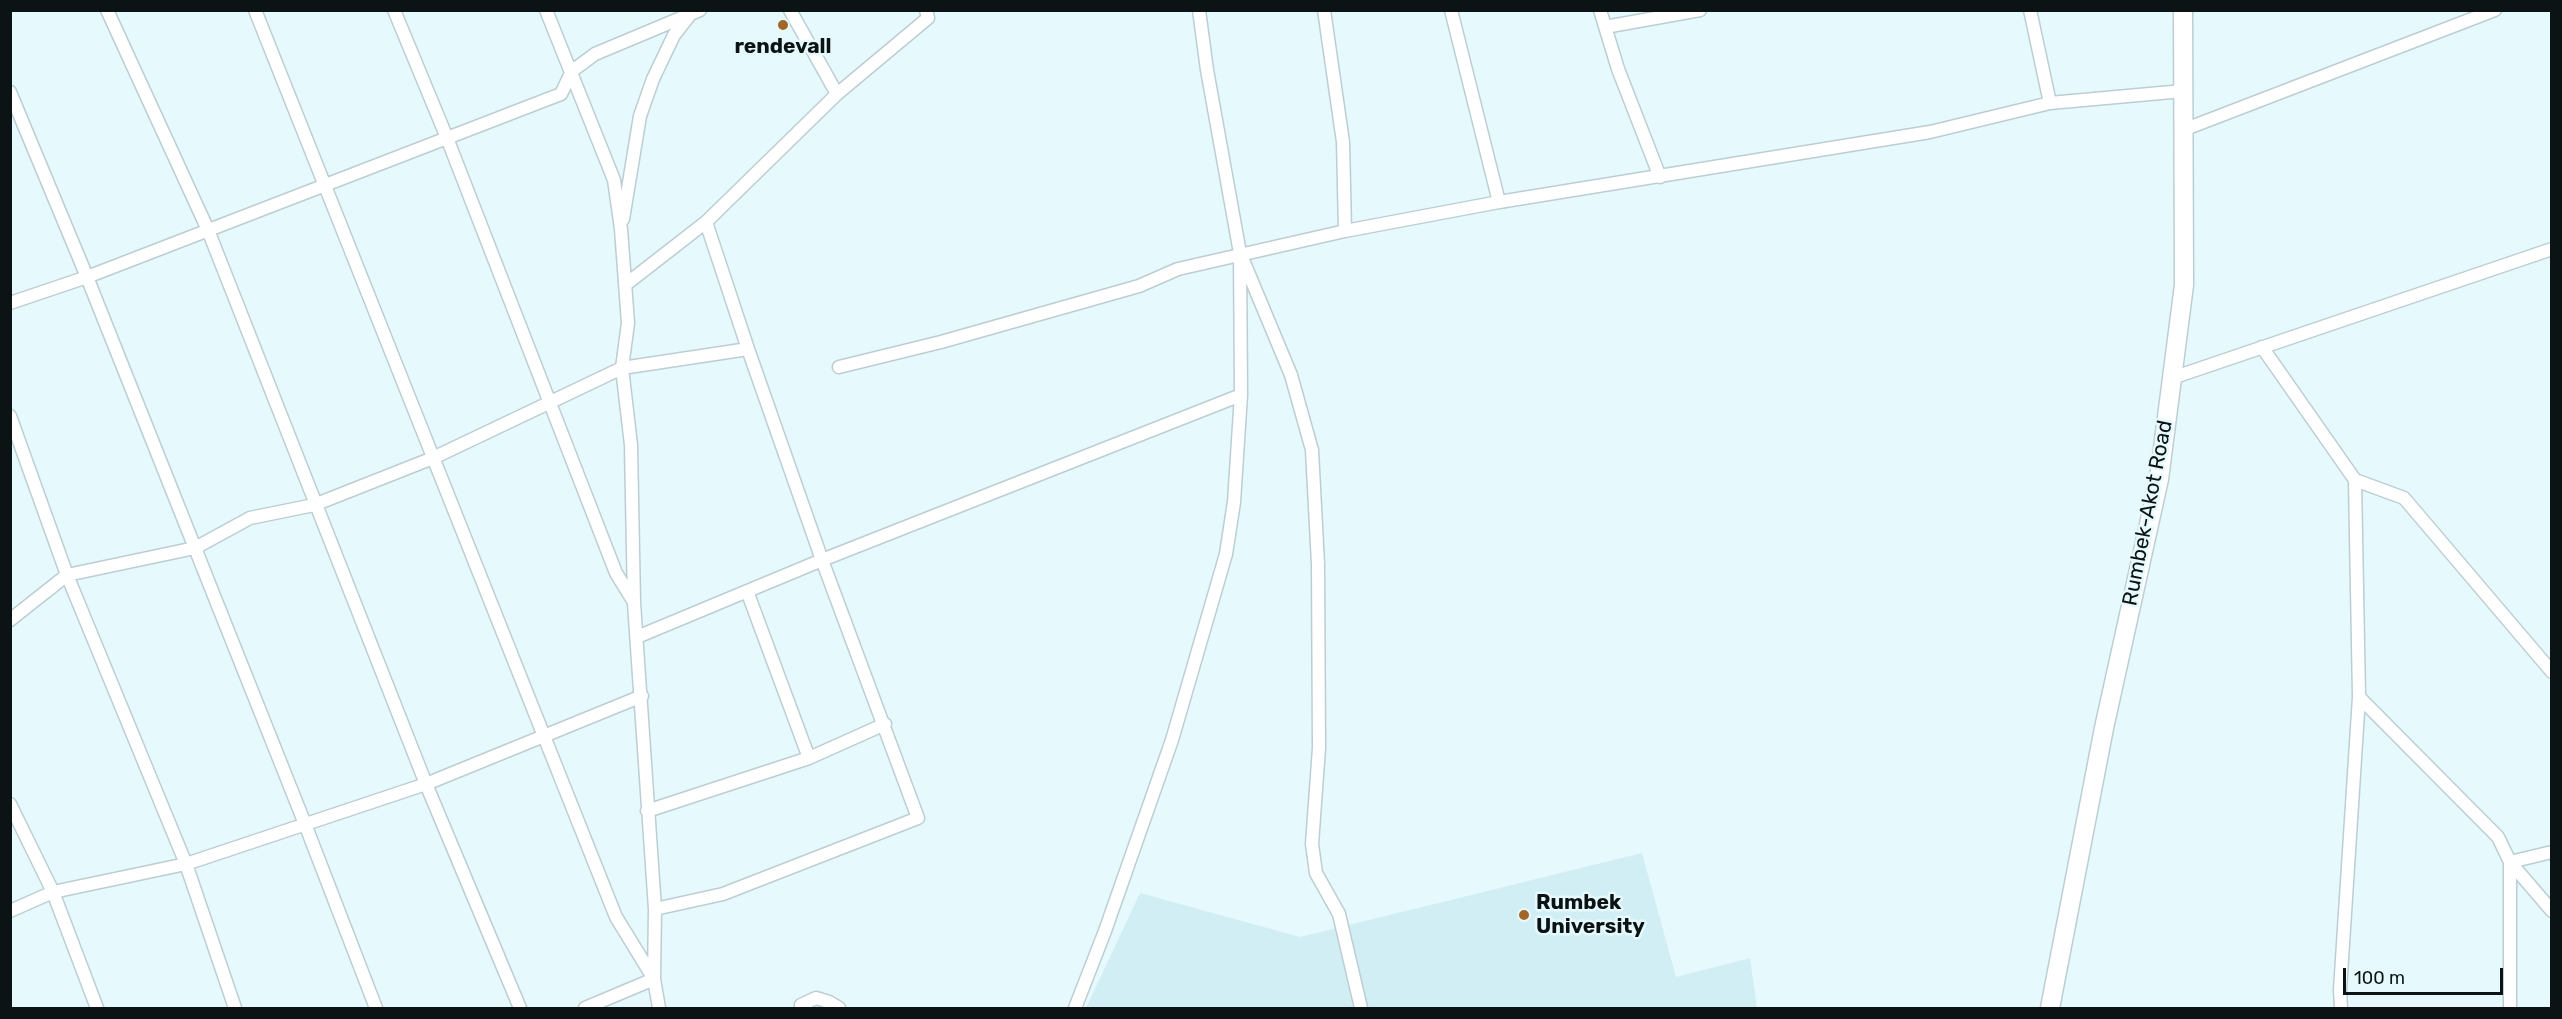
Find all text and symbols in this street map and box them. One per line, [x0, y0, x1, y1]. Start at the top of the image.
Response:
marker: rendevall [776, 18, 790, 32]
place label: rendevall [734, 34, 832, 60]
street label: Rumbek-Akot Road [2118, 418, 2178, 608]
place label: Rumbek University [1536, 890, 1645, 940]
marker: Rumbek University [1517, 908, 1531, 922]
scale bar [2346, 956, 2506, 994]
text: 100 m [2354, 967, 2405, 989]

